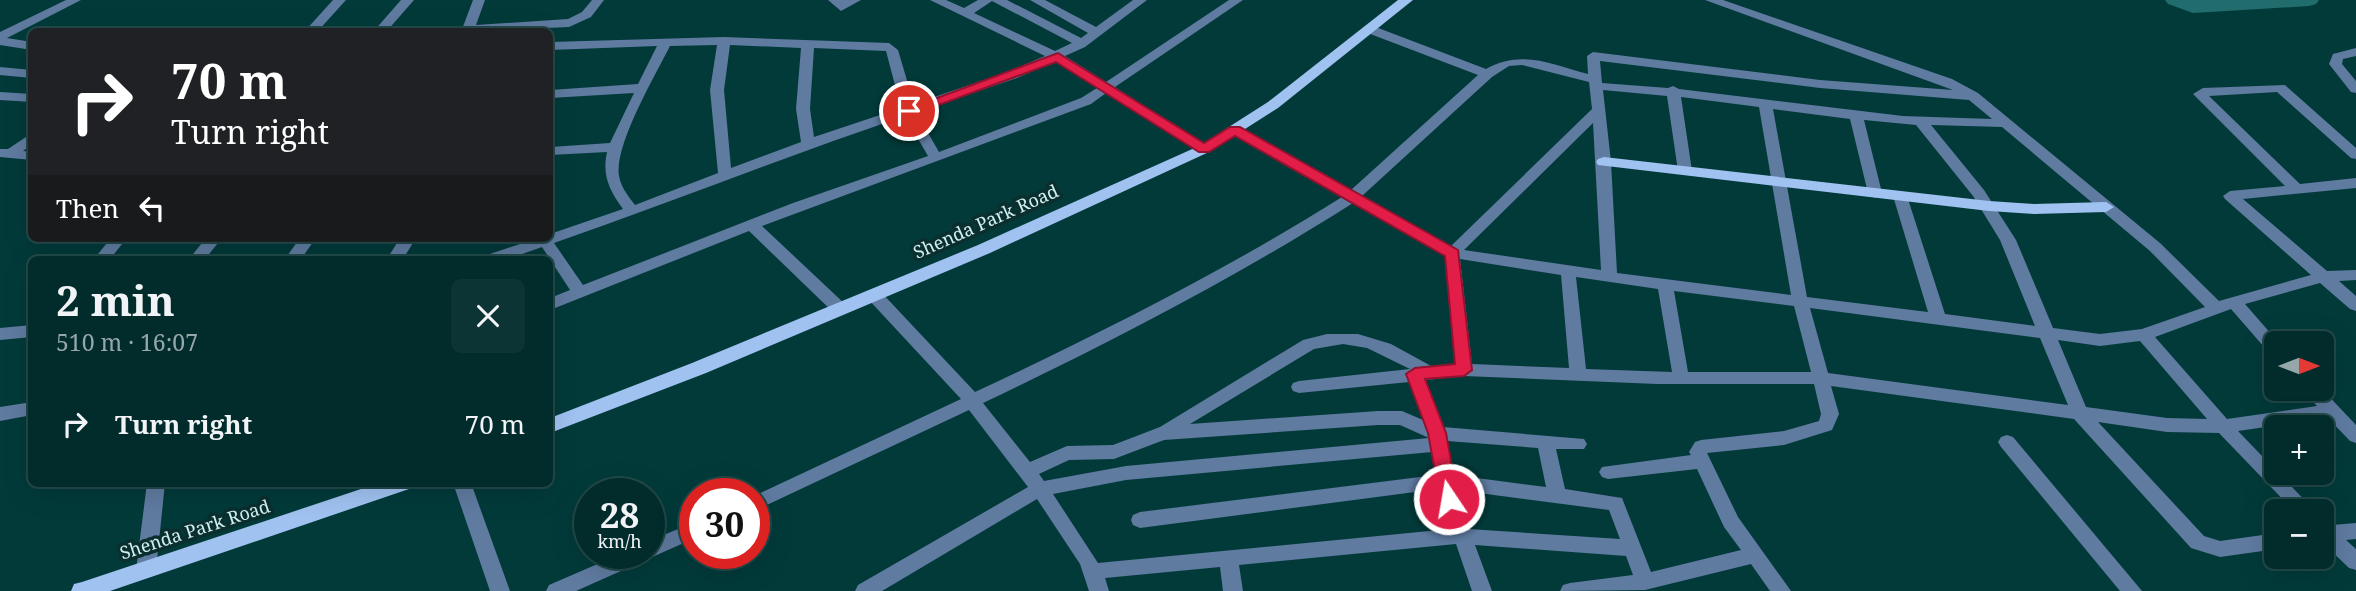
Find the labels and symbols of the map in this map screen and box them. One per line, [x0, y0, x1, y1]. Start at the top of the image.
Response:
pin [879, 81, 939, 141]
street label: Shenda Park Road [909, 178, 1062, 264]
north arrow [2264, 331, 2334, 401]
position arrow [1412, 462, 1486, 536]
speed limit sign: 30 [679, 478, 770, 569]
street label: Shenda Park Road [117, 493, 273, 565]

